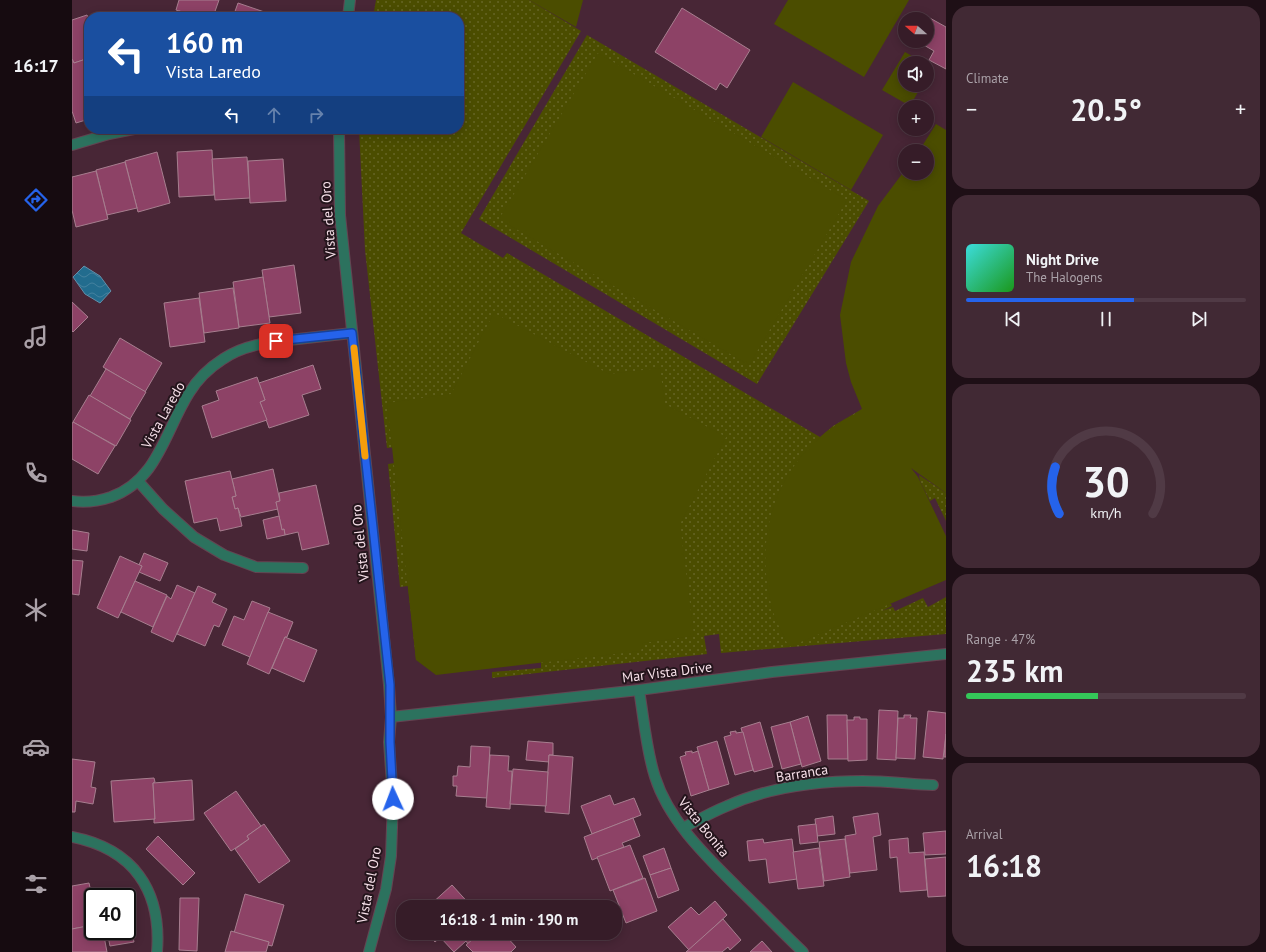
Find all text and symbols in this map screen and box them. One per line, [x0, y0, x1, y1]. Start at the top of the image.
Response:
north arrow [898, 12, 934, 48]
map controls [898, 12, 934, 180]
text: 160 m [166, 24, 243, 61]
icon: left [100, 28, 152, 80]
text: 16:17 [13, 54, 59, 77]
button: sound [898, 56, 934, 92]
text: Vista Laredo [166, 60, 261, 83]
text: Climate [966, 70, 1009, 87]
text: 20.5° [1070, 90, 1142, 129]
text: − [966, 95, 977, 123]
text: + [1235, 95, 1246, 123]
button: + [898, 100, 934, 136]
icon: left [221, 104, 243, 126]
icon: ahead [263, 104, 285, 126]
icon: right [305, 104, 327, 126]
button: − [898, 144, 934, 180]
street label: Vista del Oro [316, 181, 340, 260]
icon: directions [22, 186, 50, 214]
text: Night Drive [1026, 250, 1099, 269]
text: The Halogens [1026, 269, 1103, 286]
icon: previous [1002, 308, 1024, 330]
icon: pause [1095, 308, 1117, 330]
icon: next [1188, 308, 1210, 330]
icon: music [22, 323, 50, 351]
pin [259, 324, 293, 358]
icon: arrive [265, 330, 287, 352]
street label: Vista Laredo [137, 378, 189, 453]
text: 30 [1082, 455, 1130, 508]
icon: phone [22, 459, 50, 487]
text: km/h [1090, 503, 1122, 522]
street label: Vista del Oro [347, 504, 373, 583]
icon: climate [22, 596, 50, 624]
text: Range · 47% [966, 631, 1035, 648]
text: 235 km [966, 651, 1064, 690]
street label: Mar Vista Drive [621, 658, 713, 686]
icon: car [22, 733, 50, 761]
street label: Barranca [775, 760, 829, 786]
position arrow [372, 778, 414, 820]
street label: Vista Bonita [674, 793, 734, 861]
text: Arrival [966, 826, 1002, 843]
street label: Vista del Oro [353, 845, 385, 926]
text: 16:18 [966, 846, 1042, 885]
icon: filters [22, 870, 50, 898]
speed limit sign: 40 [84, 888, 136, 940]
text: 16:18 · 1 min · 190 m [440, 910, 578, 929]

